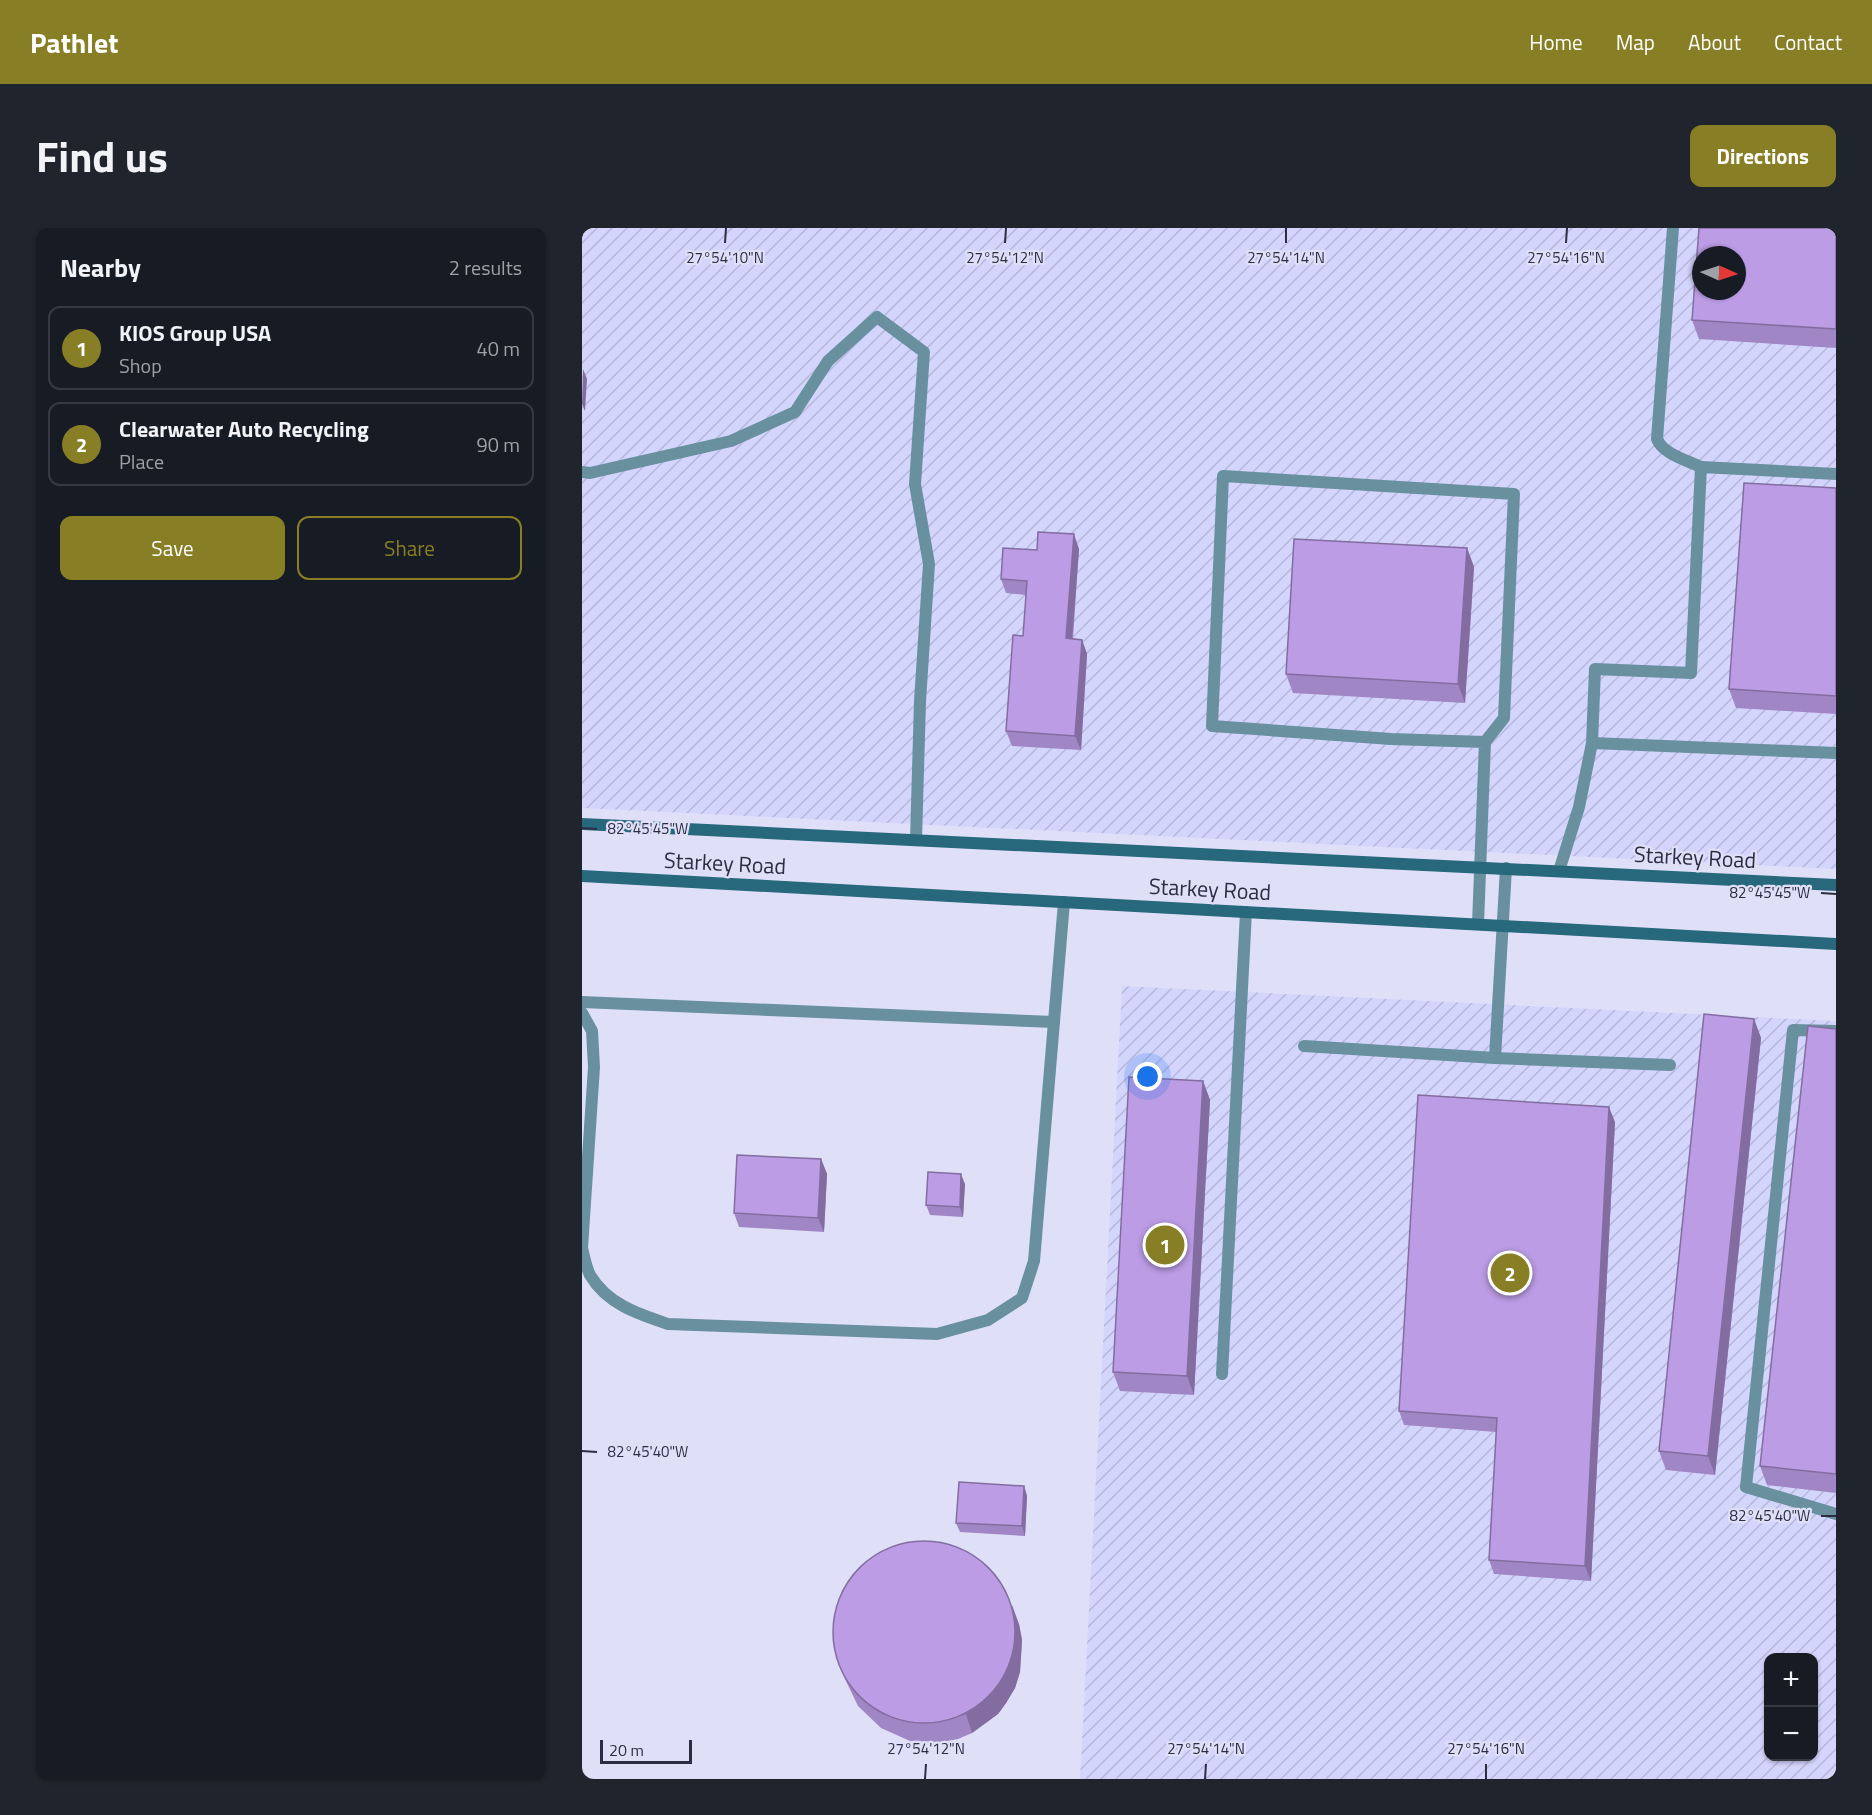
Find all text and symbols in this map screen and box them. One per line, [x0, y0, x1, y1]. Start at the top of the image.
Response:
text: Pathlet [30, 21, 118, 64]
text: Home [1529, 26, 1583, 58]
text: Map [1616, 26, 1655, 58]
text: About [1688, 26, 1741, 58]
text: Contact [1774, 26, 1842, 58]
text: Find us [36, 124, 168, 188]
button: Directions [1690, 125, 1836, 187]
text: 27°54'10"N [686, 246, 764, 269]
text: 27°54'12"N [966, 246, 1044, 269]
text: 27°54'14"N [1247, 246, 1325, 269]
text: 27°54'16"N [1527, 246, 1605, 269]
north arrow [1692, 246, 1746, 300]
text: Nearby [60, 248, 141, 287]
text: 2 results [449, 252, 522, 283]
text: KIOS Group USA [119, 316, 271, 350]
text: 1 [76, 333, 87, 364]
text: 40 m [476, 333, 520, 364]
text: Shop [119, 350, 162, 381]
text: Clearwater Auto Recycling [119, 412, 369, 446]
text: 2 [76, 429, 87, 460]
text: 90 m [476, 429, 520, 460]
text: Place [119, 446, 164, 477]
button: Save [60, 516, 285, 580]
button: Share [297, 516, 522, 580]
text: 82°45'45"W [608, 817, 688, 840]
street label: Starkey Road [1633, 837, 1757, 877]
street label: Starkey Road [663, 843, 787, 883]
street label: Starkey Road [1148, 869, 1272, 909]
text: 82°45'45"W [1730, 881, 1810, 904]
your location [1133, 1062, 1162, 1091]
pin: 1 [1146, 1222, 1184, 1268]
pin: 2 [1490, 1250, 1530, 1296]
text: 82°45'40"W [608, 1440, 688, 1463]
text: 82°45'40"W [1730, 1504, 1810, 1527]
map controls [1764, 1653, 1818, 1761]
button: + [1764, 1653, 1818, 1707]
button: − [1764, 1707, 1818, 1761]
scale bar [600, 1737, 692, 1764]
text: 27°54'12"N [887, 1737, 965, 1760]
text: 27°54'14"N [1167, 1737, 1245, 1760]
text: 27°54'16"N [1447, 1737, 1525, 1760]
text: 20 m [609, 1738, 644, 1762]

